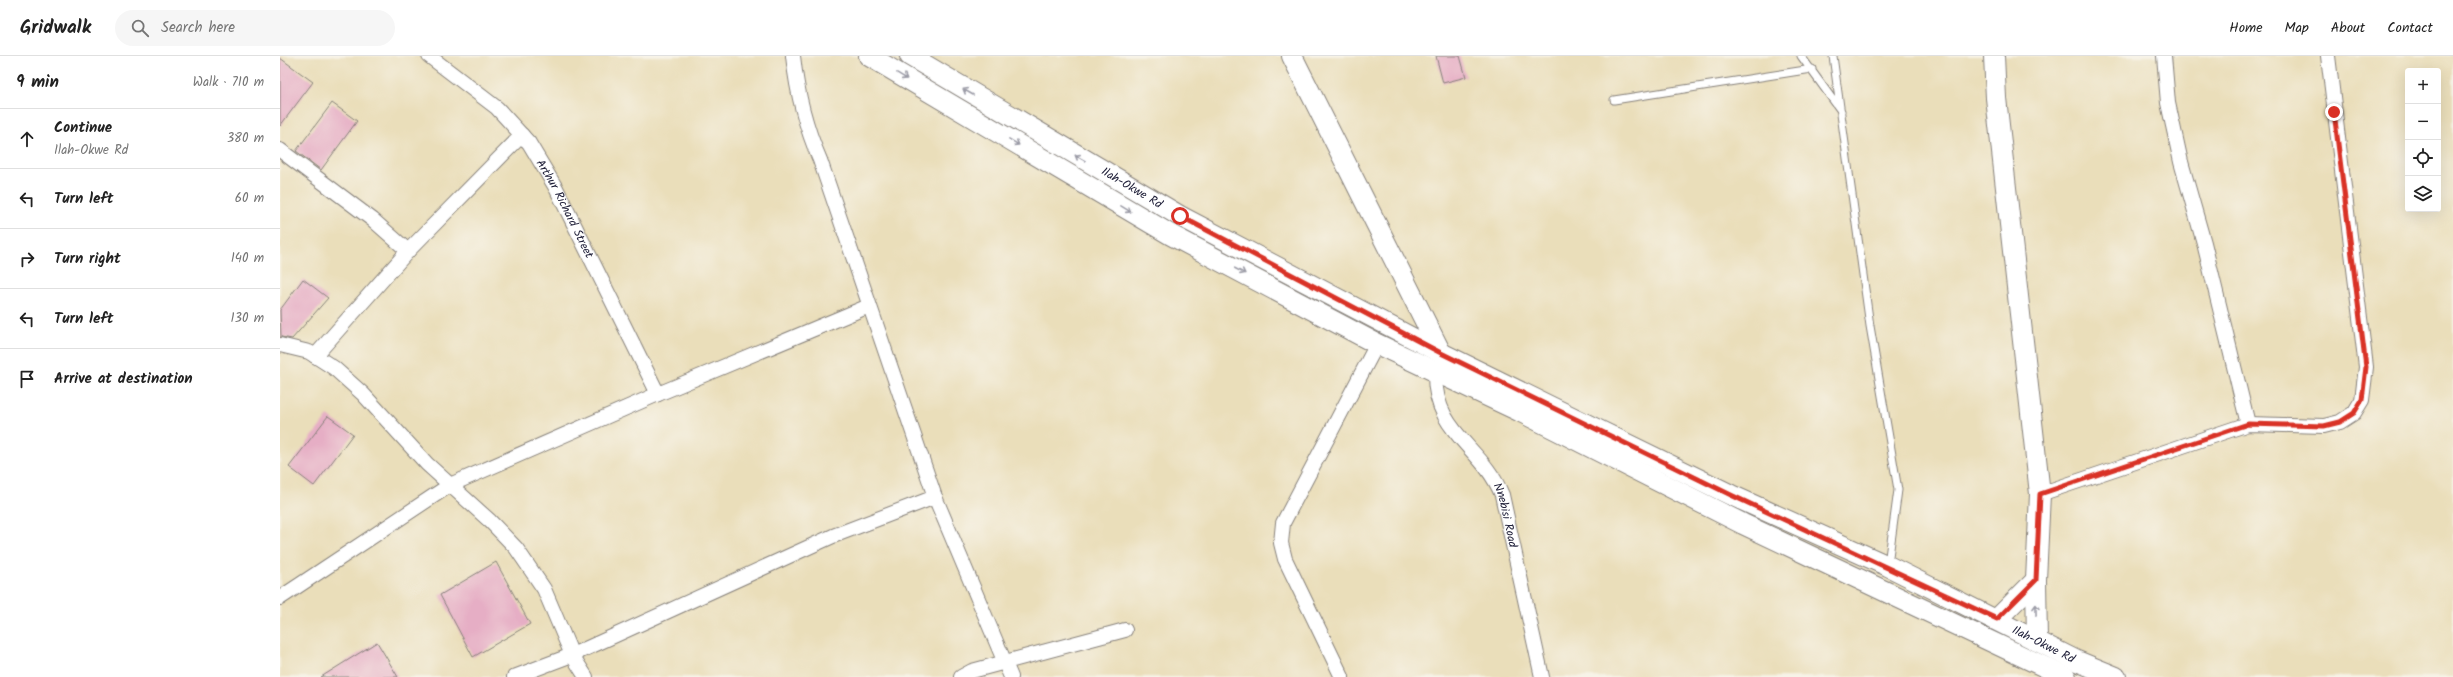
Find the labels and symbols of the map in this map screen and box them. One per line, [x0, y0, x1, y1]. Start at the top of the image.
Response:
one-way arrow [896, 72, 908, 80]
one-way arrow [962, 87, 974, 95]
route end [2325, 103, 2343, 121]
one-way arrow [1008, 139, 1020, 147]
one-way arrow [1074, 153, 1086, 161]
street label: Arthur Richard Street [531, 156, 599, 262]
street label: Ilah-Okwe Rd [1097, 162, 1167, 214]
one-way arrow [1120, 205, 1132, 213]
route start [1171, 207, 1189, 225]
one-way arrow [1234, 268, 1246, 276]
street label: Nnebisi Road [1488, 480, 1522, 550]
one-way arrow [2032, 604, 2040, 617]
street label: Ilah-Okwe Rd [2008, 621, 2079, 669]

